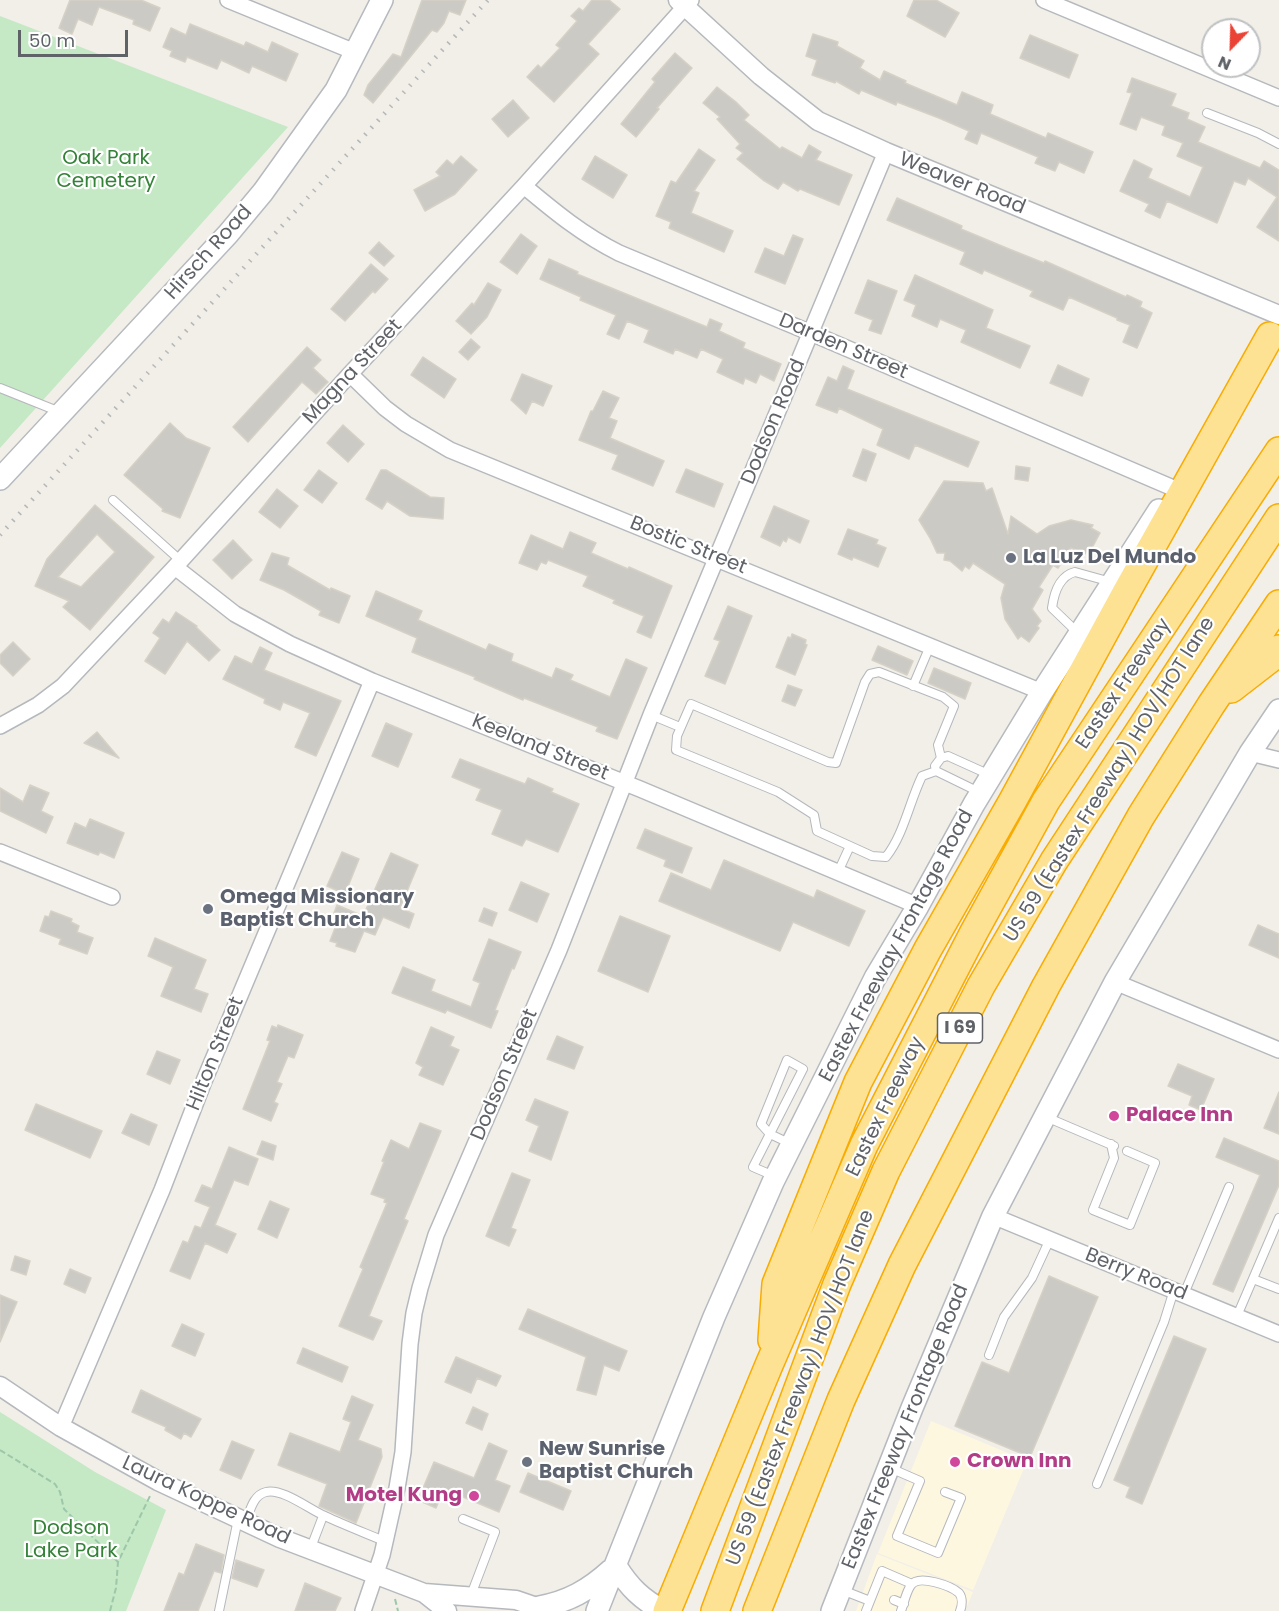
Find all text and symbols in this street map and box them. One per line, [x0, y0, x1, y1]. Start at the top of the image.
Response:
scale bar [21, 18, 130, 56]
north arrow [1201, 18, 1261, 78]
text: 50 m [29, 28, 75, 53]
text: N [1215, 50, 1235, 76]
park label: Oak Park Cemetery [56, 147, 156, 194]
street label: Weaver Road [895, 148, 1029, 220]
street label: Hirsch Road [160, 201, 258, 305]
street label: Darden Street [775, 309, 911, 385]
street label: Magna Street [298, 315, 408, 429]
street label: Dodson Road [737, 356, 811, 488]
street label: Bostic Street [626, 512, 750, 580]
place label: La Luz Del Mundo [1023, 546, 1196, 570]
marker: La Luz Del Mundo [1004, 551, 1018, 565]
street label: US 59 (Eastex Freeway) HOV/HOT lane [999, 613, 1221, 947]
street label: Eastex Freeway [1071, 614, 1177, 754]
street label: Keeland Street [468, 710, 612, 786]
street label: Eastex Freeway Frontage Road [815, 806, 979, 1086]
place label: Omega Missionary Baptist Church [220, 886, 414, 933]
marker: Omega Missionary Baptist Church [201, 902, 215, 916]
street label: Hilton Street [182, 994, 250, 1114]
street label: Dodson Street [467, 1006, 543, 1144]
road number: I 69 [938, 1013, 982, 1043]
street label: Eastex Freeway [842, 1033, 930, 1181]
place label: Palace Inn [1126, 1104, 1233, 1128]
marker: Palace Inn [1107, 1109, 1121, 1123]
street label: US 59 (Eastex Freeway) HOV/HOT lane [722, 1207, 880, 1569]
street label: Berry Road [1081, 1244, 1191, 1306]
street label: Eastex Freeway Frontage Road [838, 1281, 974, 1573]
place label: New Sunrise Baptist Church [539, 1438, 693, 1485]
place label: Crown Inn [967, 1450, 1071, 1474]
street label: Laura Koppe Road [118, 1451, 294, 1551]
marker: New Sunrise Baptist Church [520, 1455, 534, 1469]
marker: Crown Inn [948, 1455, 962, 1469]
place label: Motel Kung [346, 1484, 462, 1508]
marker: Motel Kung [467, 1489, 481, 1503]
park label: Dodson Lake Park [24, 1517, 118, 1564]

